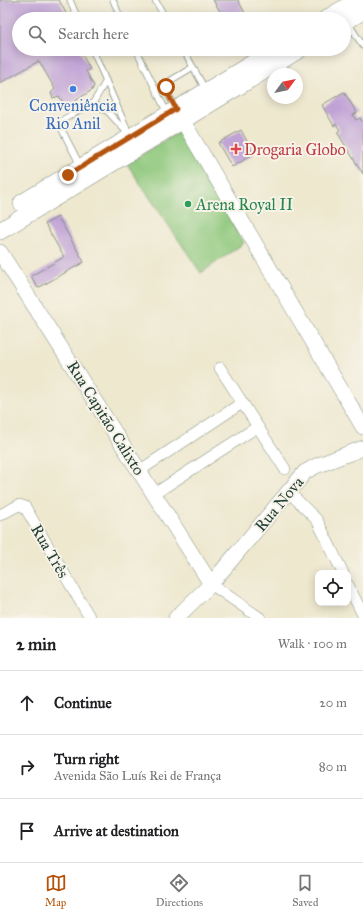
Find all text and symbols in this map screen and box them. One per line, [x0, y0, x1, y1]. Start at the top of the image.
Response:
search box [12, 12, 351, 56]
icon: search [26, 23, 48, 45]
text: Search here [58, 25, 129, 43]
north arrow [267, 68, 303, 104]
route start [157, 78, 175, 96]
marker: Conveniência Rio Anil [68, 84, 78, 94]
place label: Conveniência Rio Anil [29, 96, 117, 133]
place label: Drogaria Globo [244, 140, 346, 160]
marker: Drogaria Globo [231, 144, 241, 154]
route end [59, 166, 77, 184]
place label: Arena Royal II [195, 195, 293, 214]
marker: Arena Royal II [183, 199, 193, 209]
street label: Rua Capitão Calixto [63, 357, 149, 479]
street label: Rua Nova [251, 473, 308, 535]
street label: Rua Três [27, 521, 73, 581]
map controls [315, 570, 351, 606]
button: locate [315, 570, 351, 606]
text: 2 min [16, 634, 56, 655]
text: Walk · 100 m [278, 636, 347, 652]
icon: ahead [16, 692, 38, 714]
text: Continue [54, 694, 112, 712]
text: 20 m [319, 695, 347, 711]
text: Turn right [54, 750, 119, 768]
icon: right [16, 756, 38, 778]
text: 80 m [319, 759, 347, 775]
text: Avenida São Luís Rei de França [54, 768, 221, 784]
icon: arrive [16, 820, 38, 842]
text: Arrive at destination [54, 822, 179, 840]
tab: Map [45, 872, 67, 909]
tab: Directions [156, 872, 203, 909]
tab: Saved [292, 872, 318, 909]

